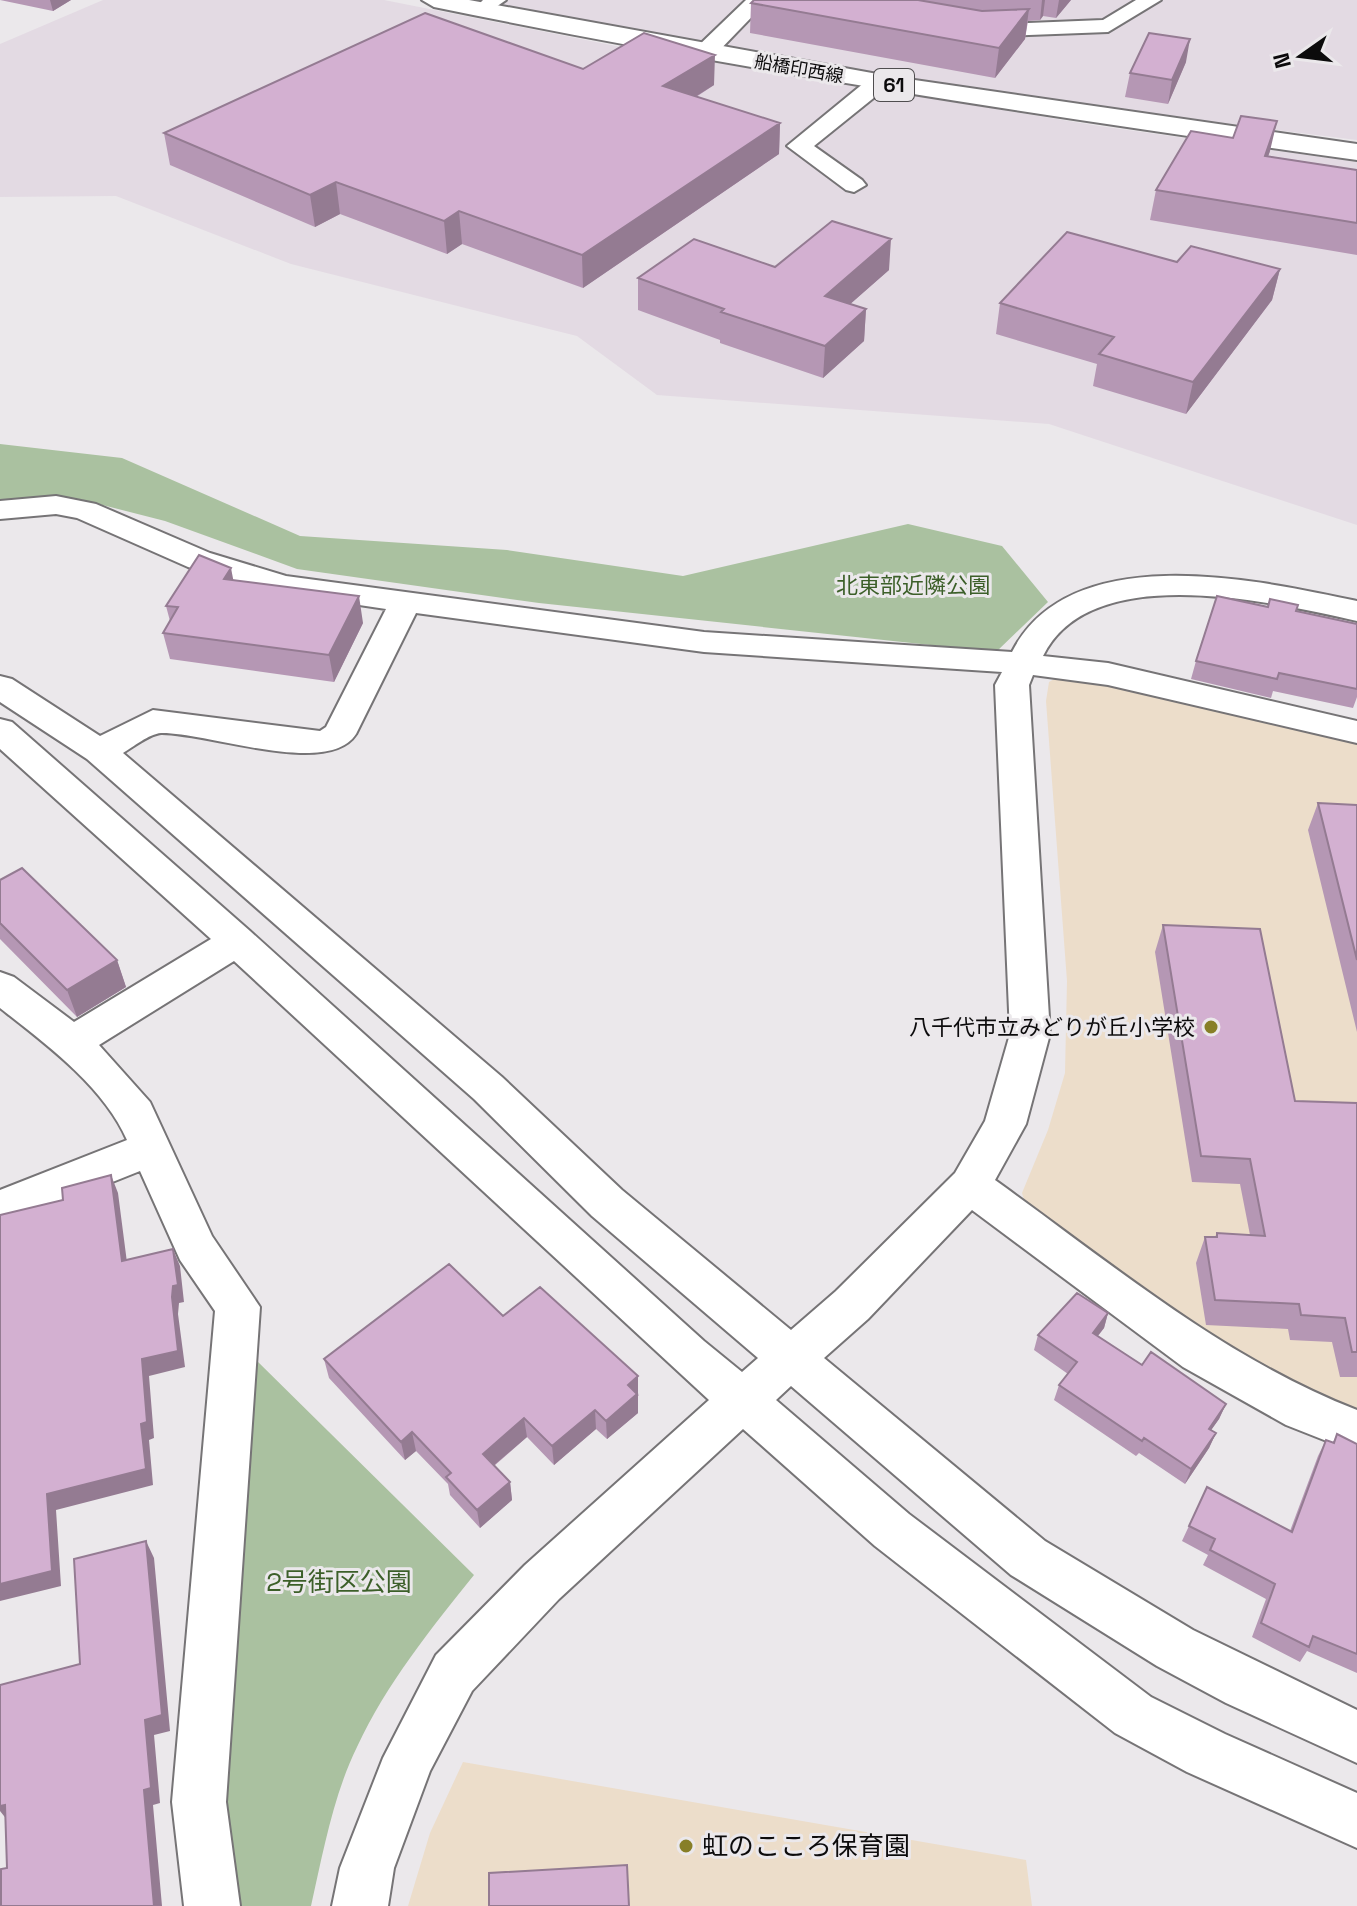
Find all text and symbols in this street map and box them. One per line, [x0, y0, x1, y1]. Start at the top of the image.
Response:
north arrow [1261, 16, 1341, 96]
street label: 船橋印西線 [753, 49, 845, 88]
text: N [1266, 50, 1297, 71]
road number: 61 [874, 69, 914, 101]
park label: 北東部近隣公園 [836, 571, 990, 599]
place label: 八千代市立みどりが丘小学校 [909, 1013, 1195, 1041]
marker: 八千代市立みどりが丘小学校 [1202, 1018, 1220, 1036]
park label: 2号街区公園 [266, 1565, 412, 1599]
place label: 虹のこころ保育園 [702, 1829, 910, 1863]
marker: 虹のこころ保育園 [677, 1837, 695, 1855]

